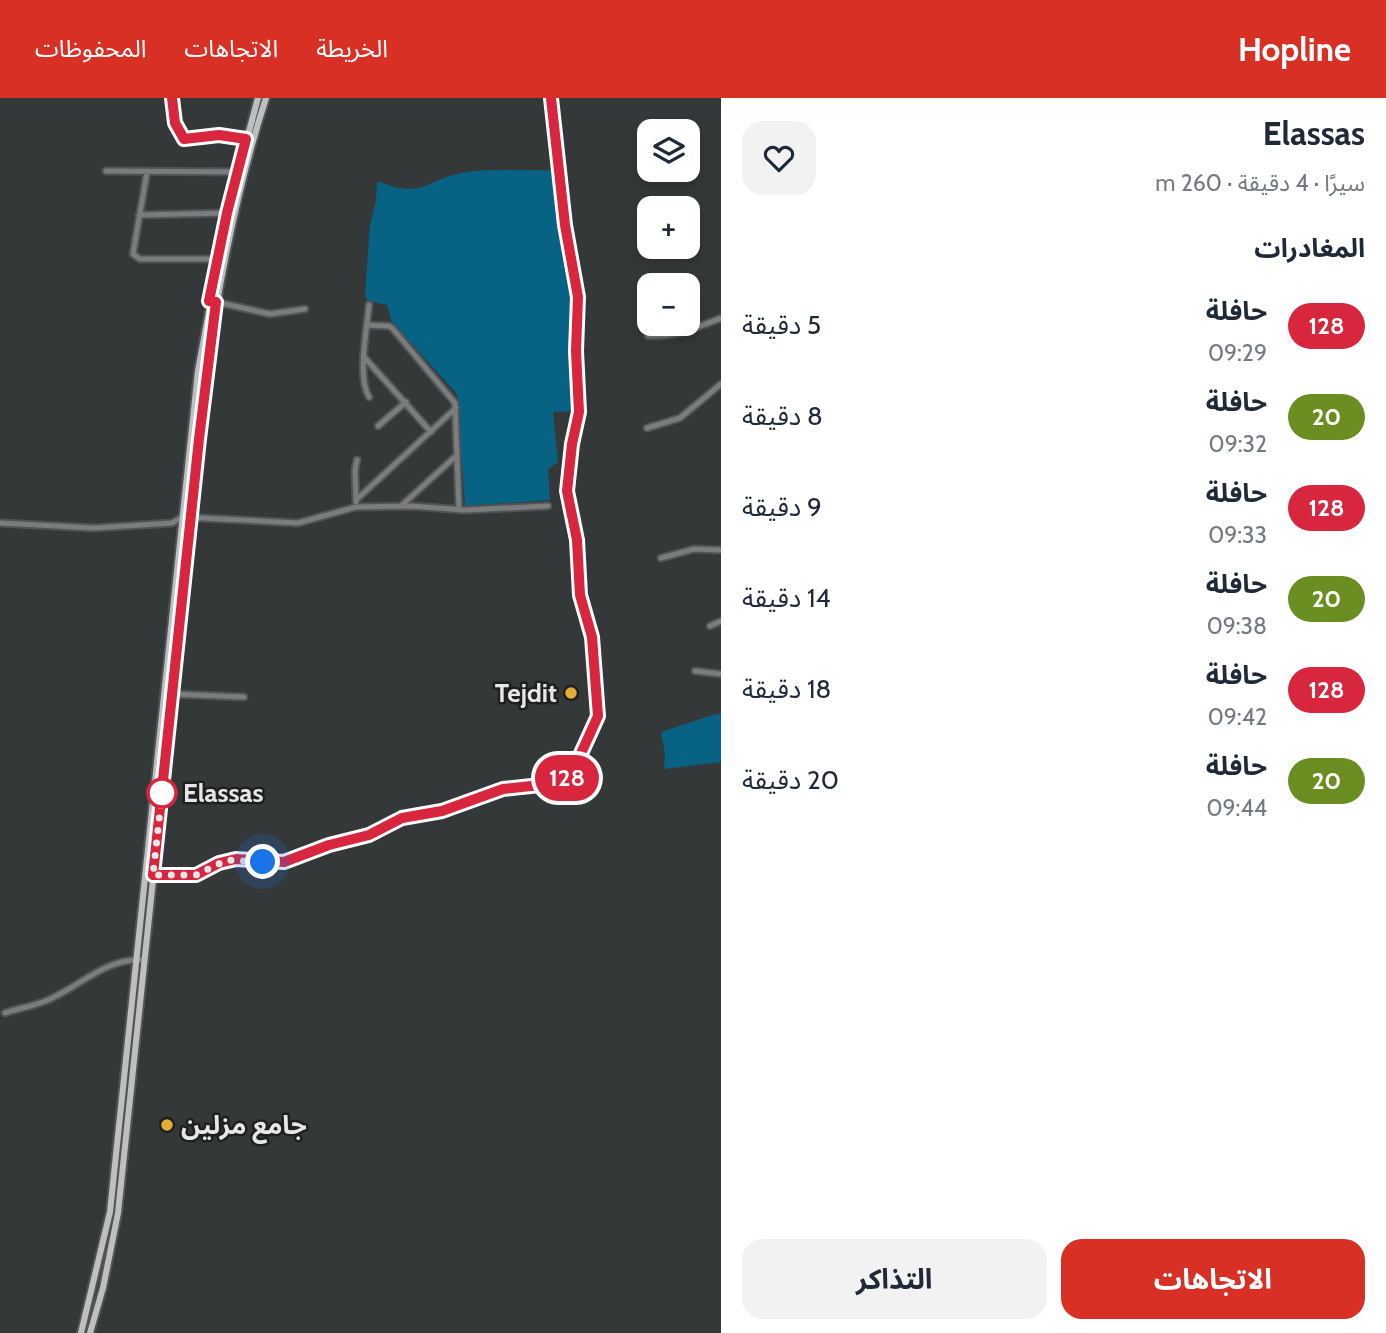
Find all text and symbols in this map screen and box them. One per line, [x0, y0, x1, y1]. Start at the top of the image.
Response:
text: Hopline [1238, 29, 1351, 69]
text: المحفوظات [35, 34, 146, 63]
text: الاتجاهات [184, 34, 278, 63]
text: الخريطة [316, 34, 388, 63]
text: Elassas [1263, 113, 1365, 153]
map controls [637, 119, 700, 336]
button: layers [637, 119, 700, 182]
button: heart [742, 121, 816, 195]
text: سيرًا · 4 دقيقة · 260 m [1155, 169, 1365, 197]
button: + [637, 196, 700, 259]
text: المغادرات [1254, 232, 1365, 264]
button: − [637, 273, 700, 336]
text: حافلة [1206, 295, 1267, 327]
text: 5 دقيقة [742, 309, 821, 341]
text: 128 [1308, 311, 1345, 340]
text: 09:29 [1208, 339, 1267, 367]
text: حافلة [1206, 386, 1267, 418]
text: 8 دقيقة [742, 400, 823, 432]
text: 20 [1312, 402, 1341, 431]
text: 09:32 [1209, 430, 1267, 458]
text: حافلة [1206, 477, 1267, 509]
text: 9 دقيقة [742, 491, 822, 523]
text: 128 [1308, 493, 1345, 522]
text: 09:33 [1208, 521, 1267, 549]
text: حافلة [1206, 568, 1267, 600]
text: 14 دقيقة [742, 582, 831, 614]
text: 20 [1312, 584, 1341, 613]
text: 09:38 [1207, 612, 1267, 640]
text: حافلة [1206, 659, 1267, 691]
text: 18 دقيقة [742, 673, 831, 705]
text: 128 [1308, 675, 1345, 704]
place label: Tejdit [495, 677, 557, 709]
marker: Tejdit [563, 685, 579, 701]
text: 09:42 [1208, 703, 1267, 731]
text: حافلة [1206, 750, 1267, 782]
line badge: 128 [527, 755, 607, 801]
text: 128 [549, 763, 585, 792]
text: 20 دقيقة [742, 764, 839, 796]
text: 20 [1312, 766, 1341, 795]
place label: Elassas [183, 777, 264, 809]
marker: Elassas [147, 778, 177, 808]
text: 09:44 [1207, 794, 1267, 822]
your location [245, 844, 280, 879]
place label: جامع مزلين [181, 1109, 307, 1144]
marker: جامع مزلين [159, 1117, 175, 1133]
button: التذاكر [742, 1239, 1047, 1319]
button: الاتجاهات [1061, 1239, 1365, 1319]

